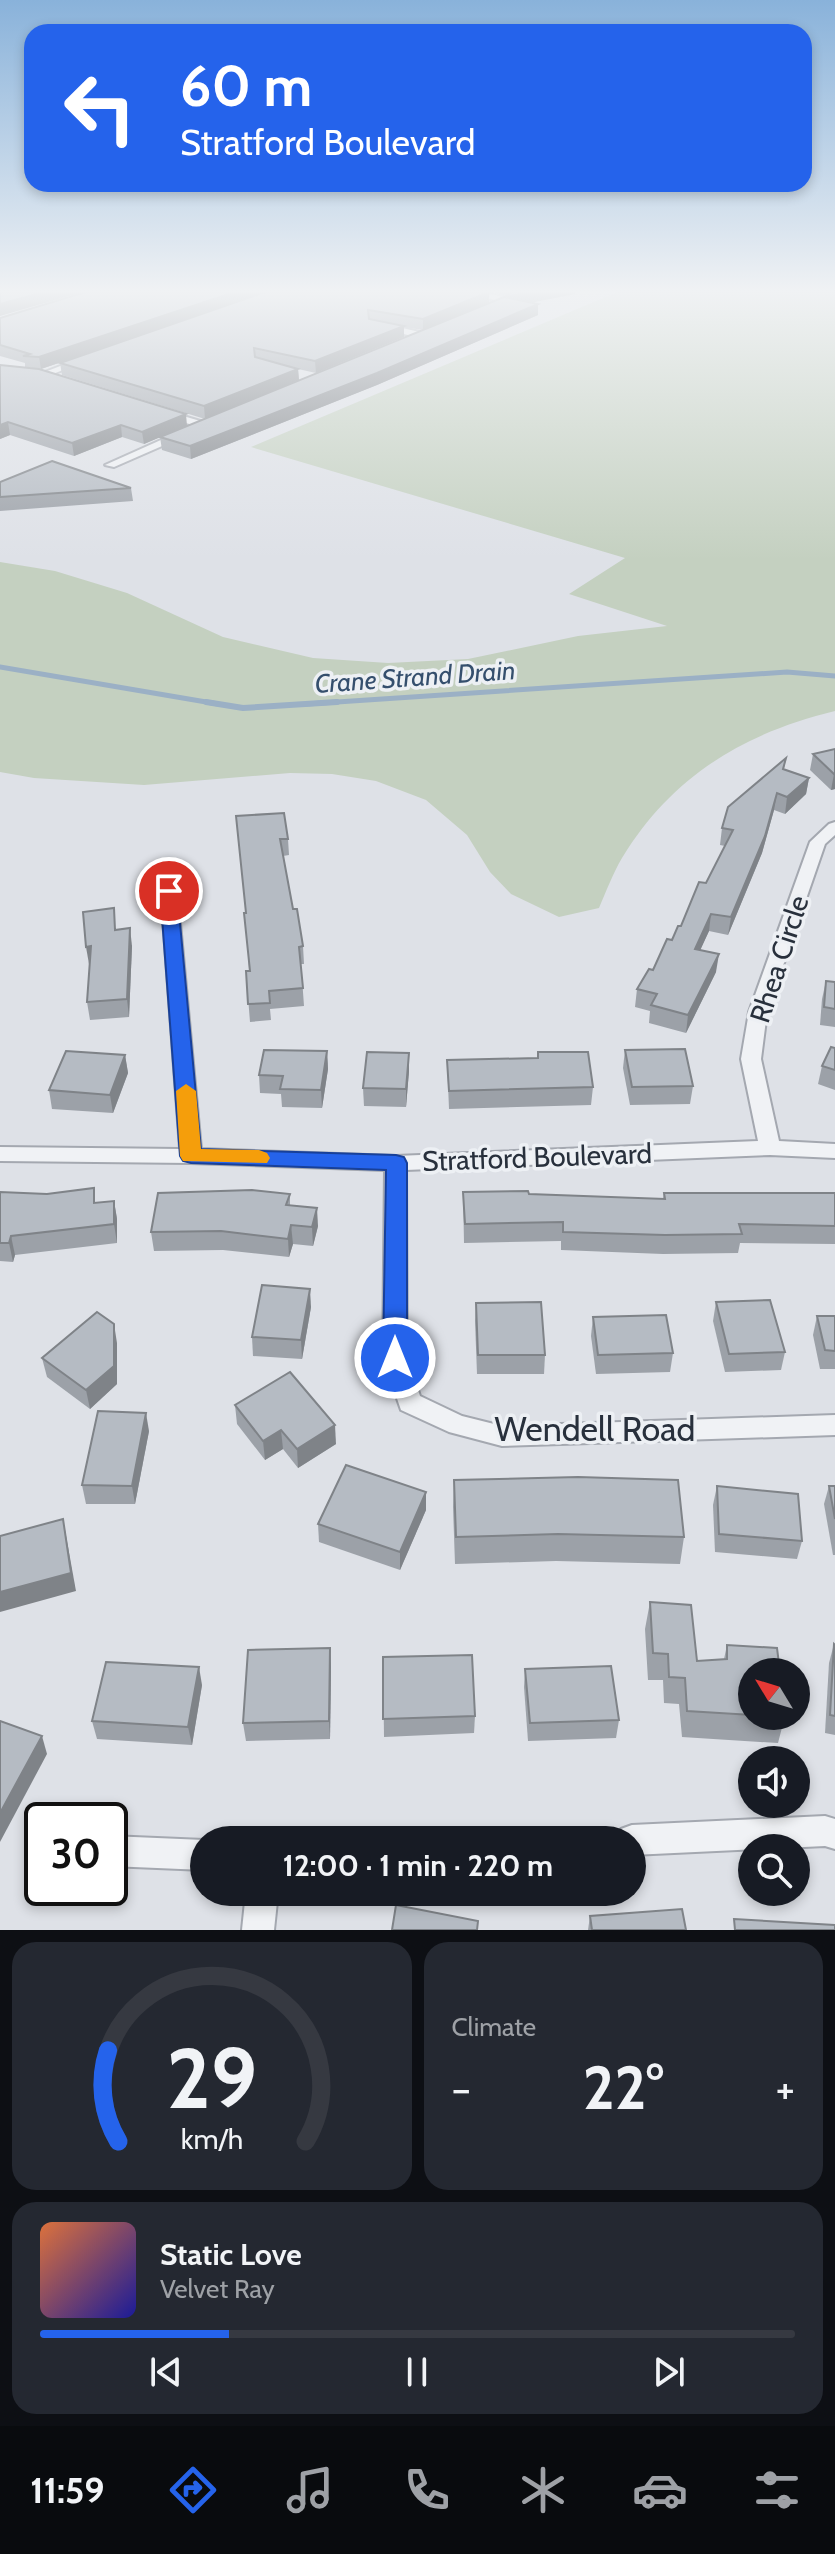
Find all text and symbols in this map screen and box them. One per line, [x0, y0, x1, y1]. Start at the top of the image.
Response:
text: 60 m [180, 52, 312, 120]
icon: left [48, 56, 152, 160]
text: Stratford Boulevard [180, 120, 476, 164]
water label: Crane Strand Drain [314, 654, 516, 700]
pin [135, 857, 203, 925]
icon: arrive [147, 869, 191, 913]
street label: Rhea Circle [742, 891, 816, 1027]
street label: Stratford Boulevard [422, 1136, 652, 1178]
position arrow [353, 1316, 437, 1400]
street label: Wendell Road [495, 1408, 695, 1450]
north arrow [738, 1658, 810, 1730]
map controls [738, 1658, 810, 1906]
button: sound [738, 1746, 810, 1818]
speed limit sign: 30 [24, 1802, 128, 1906]
button: search [738, 1834, 810, 1906]
text: 12:00 · 1 min · 220 m [283, 1847, 553, 1884]
text: Climate [452, 2011, 536, 2043]
text: 29 [166, 2028, 257, 2129]
text: 22° [583, 2051, 664, 2124]
text: − [452, 2062, 471, 2115]
text: + [776, 2062, 795, 2115]
text: km/h [180, 2121, 243, 2156]
text: Static Love [160, 2236, 302, 2273]
text: Velvet Ray [160, 2273, 275, 2305]
icon: previous [144, 2350, 188, 2394]
icon: pause [395, 2350, 439, 2394]
icon: next [647, 2350, 691, 2394]
icon: directions [165, 2462, 221, 2518]
icon: music [282, 2462, 338, 2518]
icon: phone [399, 2462, 455, 2518]
icon: climate [515, 2462, 571, 2518]
icon: car [632, 2462, 688, 2518]
icon: filters [749, 2462, 805, 2518]
text: 11:59 [30, 2468, 104, 2512]

